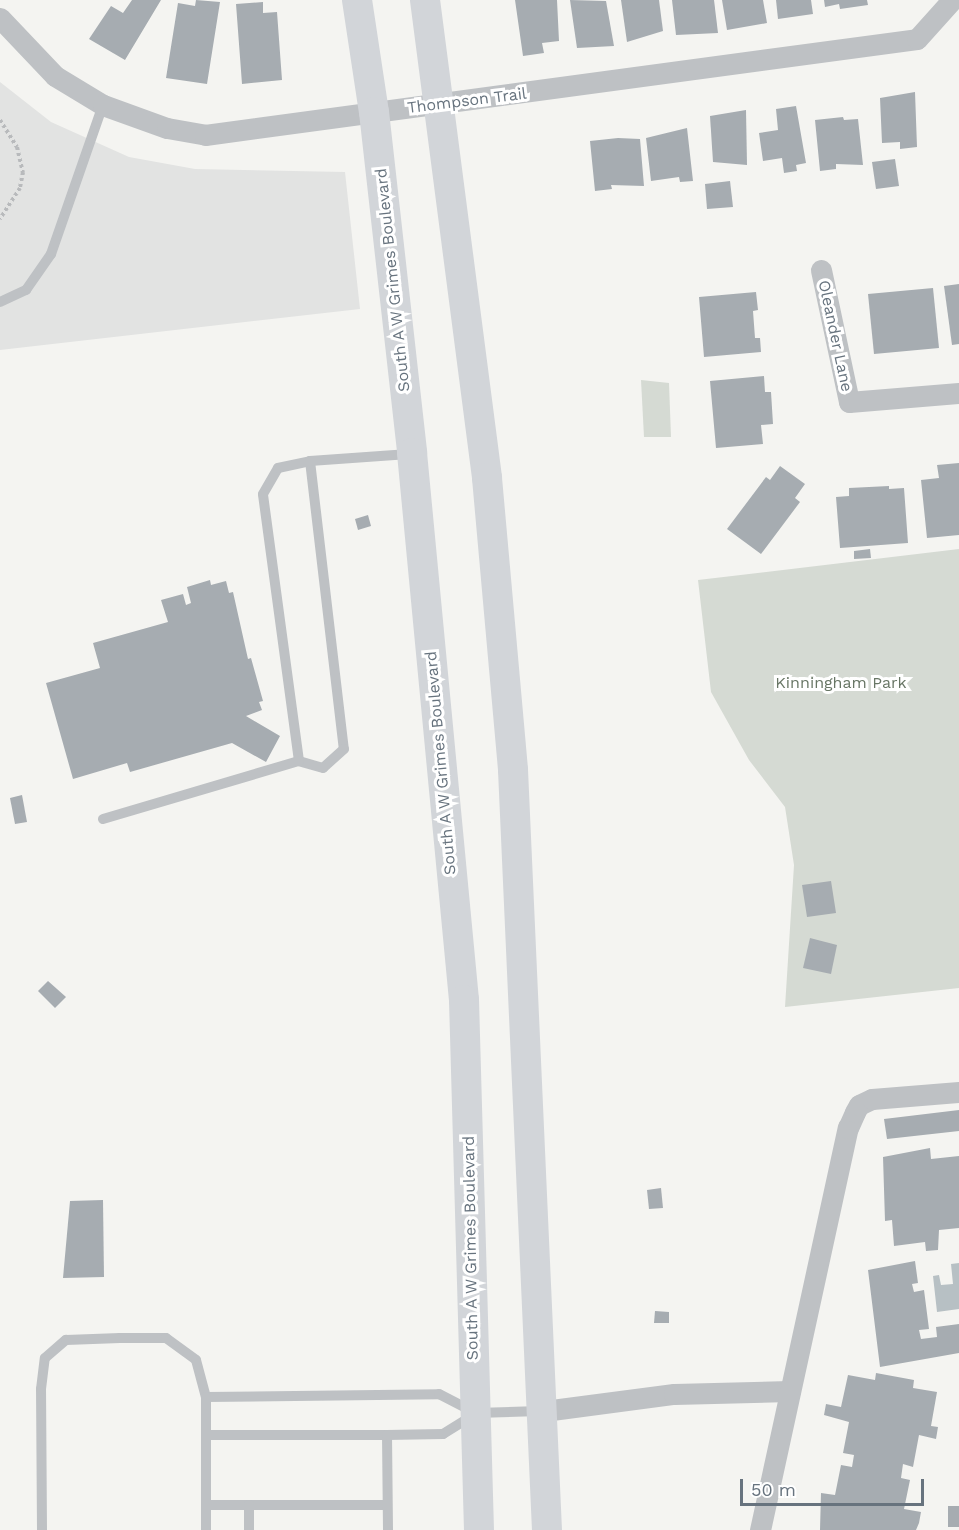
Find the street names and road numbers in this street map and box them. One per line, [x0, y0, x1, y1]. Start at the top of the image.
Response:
street label: Thompson Trail [406, 84, 528, 118]
street label: South A W Grimes Boulevard [372, 166, 414, 394]
street label: Oleander Lane [814, 278, 856, 394]
street label: South A W Grimes Boulevard [422, 649, 460, 877]
street label: South A W Grimes Boulevard [459, 1135, 483, 1361]

